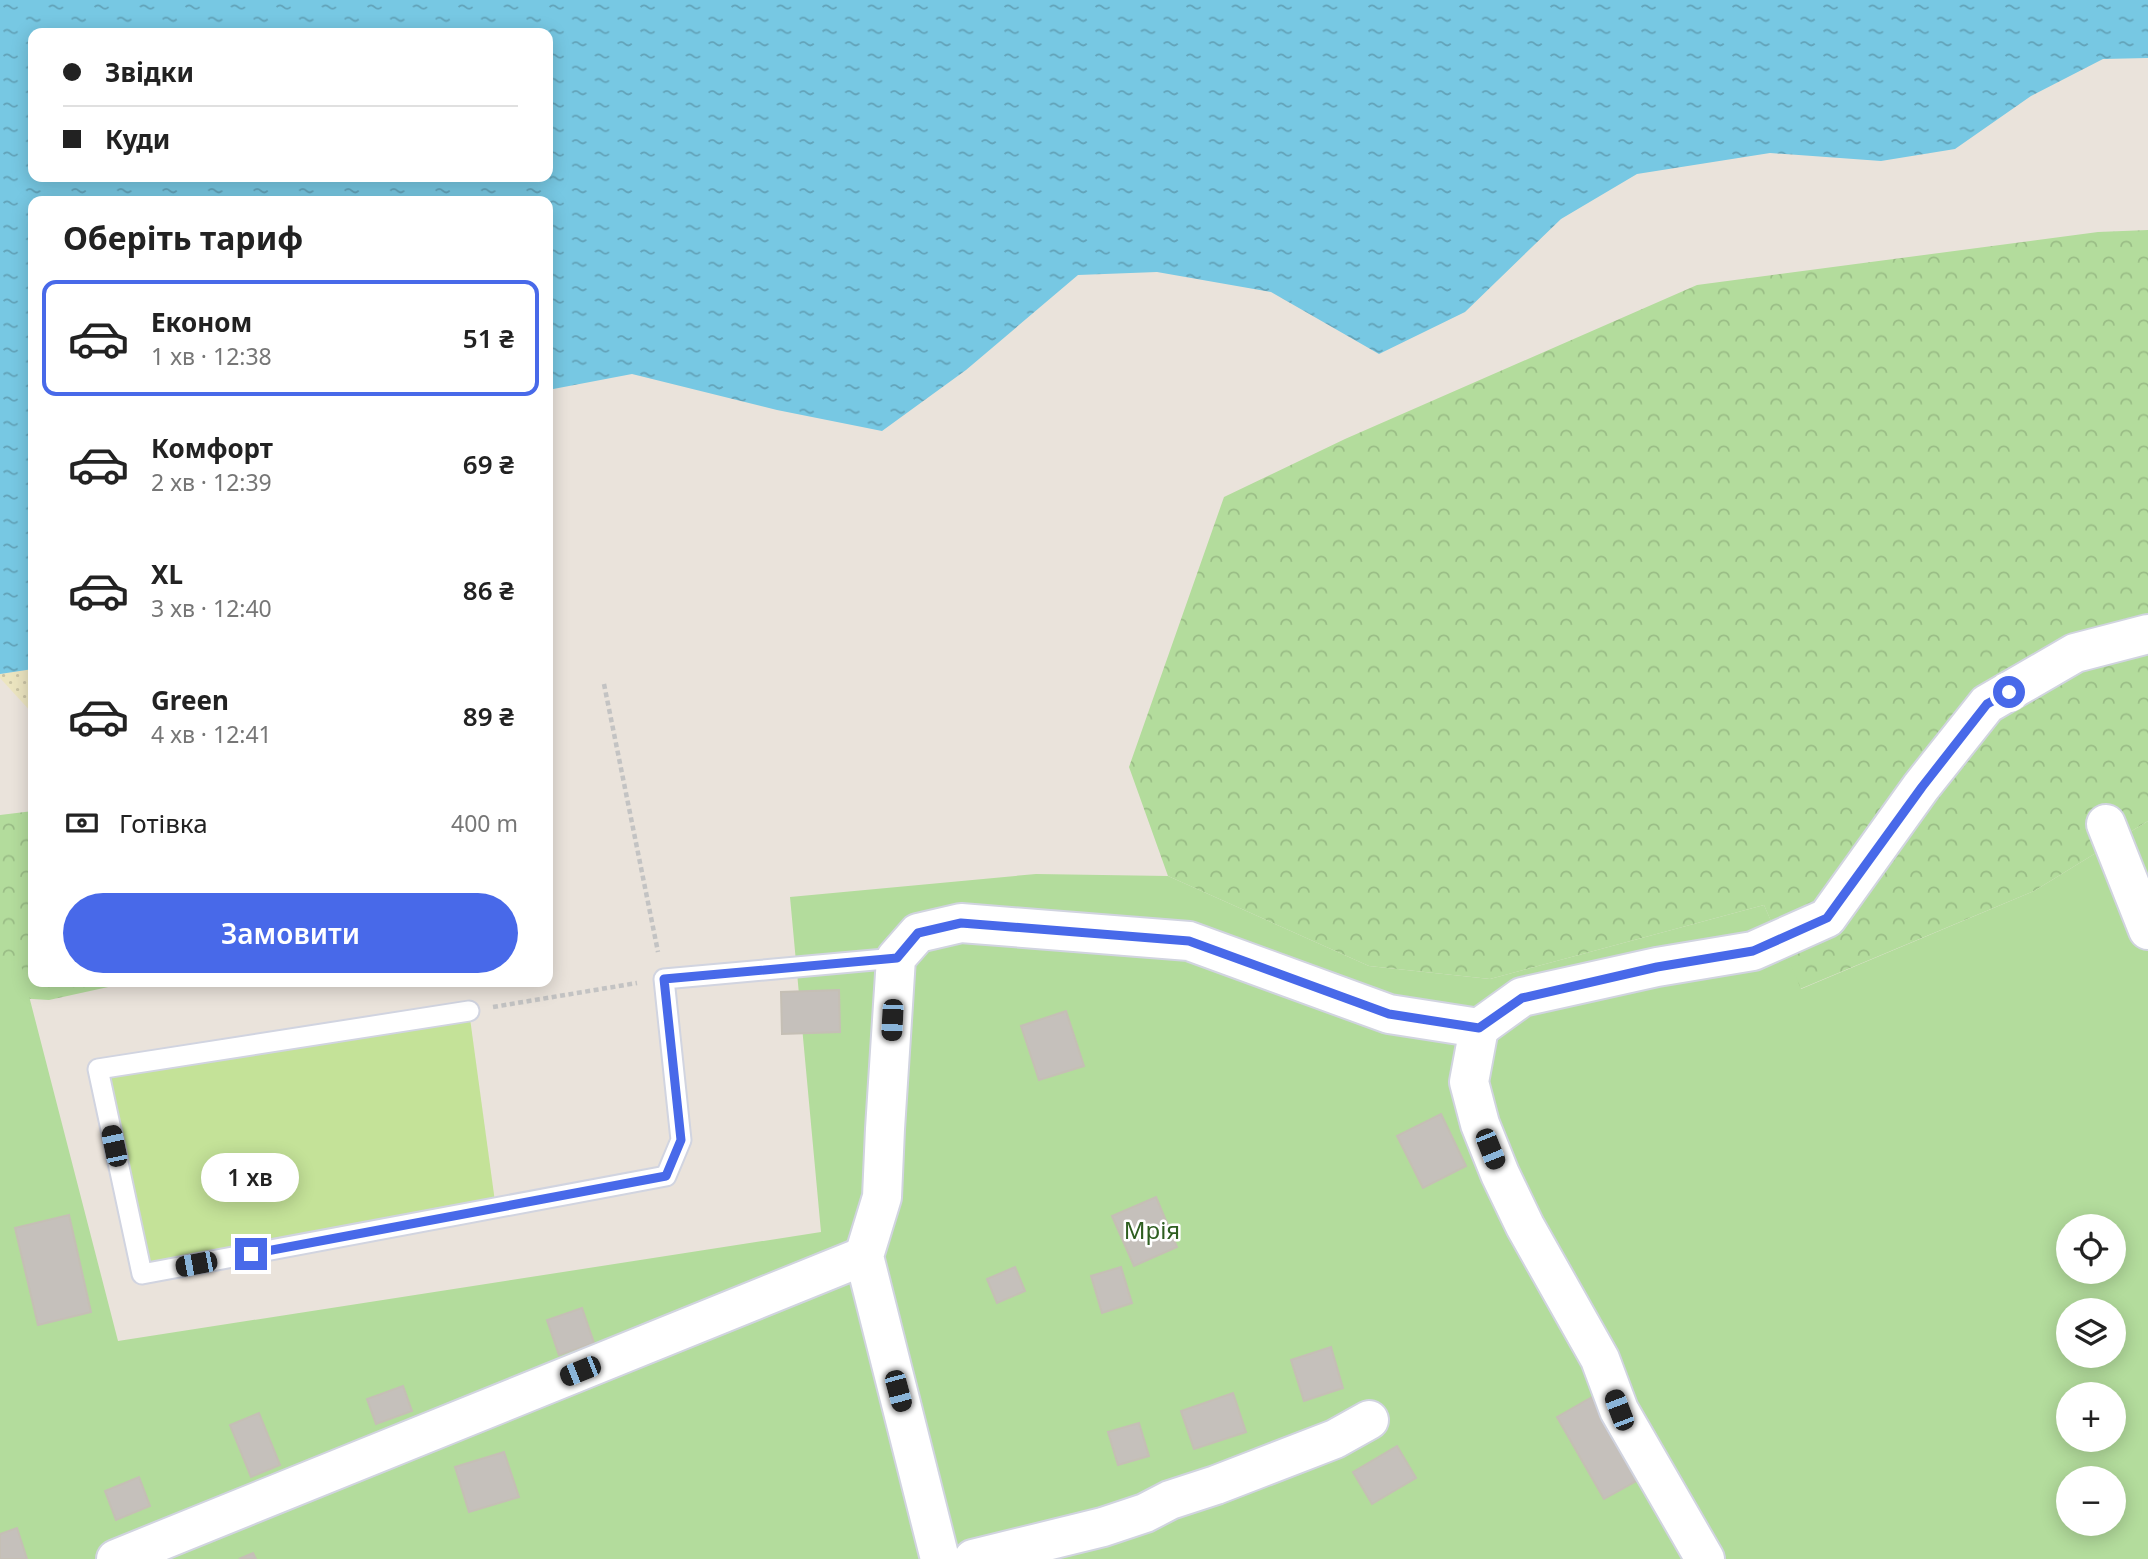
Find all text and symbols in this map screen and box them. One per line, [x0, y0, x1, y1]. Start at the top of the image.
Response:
text: Звідки [105, 54, 194, 90]
text: Куди [105, 121, 170, 157]
text: Оберіть тариф [63, 216, 303, 259]
text: Економ [151, 304, 252, 340]
icon: car [67, 307, 130, 370]
text: 51 ₴ [463, 320, 514, 356]
text: 1 хв · 12:38 [151, 340, 272, 372]
text: Комфорт [151, 430, 273, 466]
icon: car [67, 433, 130, 496]
text: 69 ₴ [463, 446, 514, 482]
text: 2 хв · 12:39 [151, 466, 272, 498]
text: XL [151, 556, 183, 592]
icon: car [67, 559, 130, 622]
text: 86 ₴ [463, 572, 514, 608]
text: 3 хв · 12:40 [151, 592, 272, 624]
route start [1993, 676, 2025, 708]
text: Green [151, 682, 229, 718]
icon: car [67, 685, 130, 748]
text: 89 ₴ [463, 698, 514, 734]
text: 4 хв · 12:41 [151, 718, 272, 750]
icon: cash [63, 804, 101, 842]
text: Готівка [119, 805, 208, 841]
text: 400 m [451, 807, 518, 839]
button: Замовити [63, 893, 518, 973]
car [881, 998, 904, 1042]
car [100, 1123, 129, 1169]
car [1473, 1126, 1508, 1172]
callout: 1 хв [202, 1152, 300, 1202]
text: 1 хв [227, 1161, 273, 1193]
park label: Мрія [1124, 1213, 1180, 1246]
map controls [2056, 1214, 2126, 1536]
button: locate [2056, 1214, 2126, 1284]
route end [235, 1238, 267, 1270]
car [174, 1250, 219, 1278]
button: layers [2056, 1298, 2126, 1368]
car [557, 1353, 604, 1389]
car [883, 1368, 914, 1414]
button: + [2056, 1382, 2126, 1452]
car [1602, 1387, 1637, 1433]
button: − [2056, 1466, 2126, 1536]

